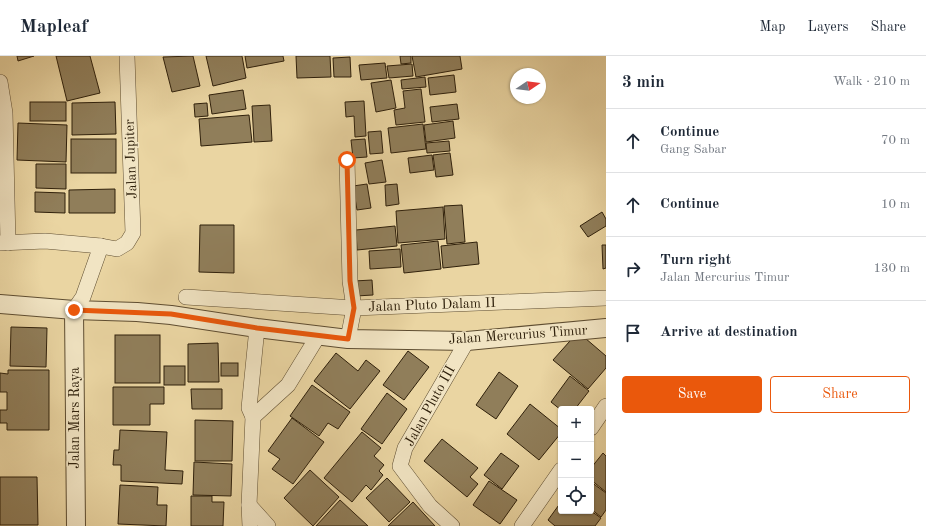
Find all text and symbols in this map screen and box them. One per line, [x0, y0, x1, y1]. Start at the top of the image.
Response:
text: Mapleaf [20, 18, 88, 37]
text: Map [760, 20, 786, 34]
text: Layers [808, 20, 849, 34]
text: Share [871, 20, 906, 34]
north arrow [510, 68, 546, 104]
text: 3 min [622, 74, 665, 91]
text: Walk · 210 m [833, 75, 910, 88]
street label: Jalan Jupiter [123, 119, 139, 199]
text: Continue [660, 125, 719, 140]
icon: ahead [622, 130, 644, 152]
text: 70 m [881, 134, 910, 147]
text: Gang Sabar [660, 143, 726, 156]
route start [338, 151, 356, 169]
icon: ahead [622, 194, 644, 216]
text: Continue [660, 197, 719, 212]
text: 10 m [881, 198, 910, 211]
text: Turn right [660, 253, 731, 268]
icon: right [622, 258, 644, 280]
text: 130 m [873, 262, 910, 275]
text: Jalan Mercurius Timur [660, 271, 789, 284]
street label: Jalan Pluto Dalam II [368, 296, 496, 314]
route end [65, 301, 83, 319]
icon: arrive [622, 322, 644, 344]
street label: Jalan Mercurius Timur [448, 323, 588, 347]
text: Arrive at destination [660, 325, 798, 340]
street label: Jalan Pluto III [402, 363, 458, 449]
street label: Jalan Mars Raya [68, 367, 82, 469]
button: Save [622, 376, 762, 413]
button: Share [770, 376, 910, 413]
map controls [558, 406, 594, 514]
button: + [558, 406, 594, 442]
button: − [558, 442, 594, 478]
button: locate [558, 478, 594, 514]

